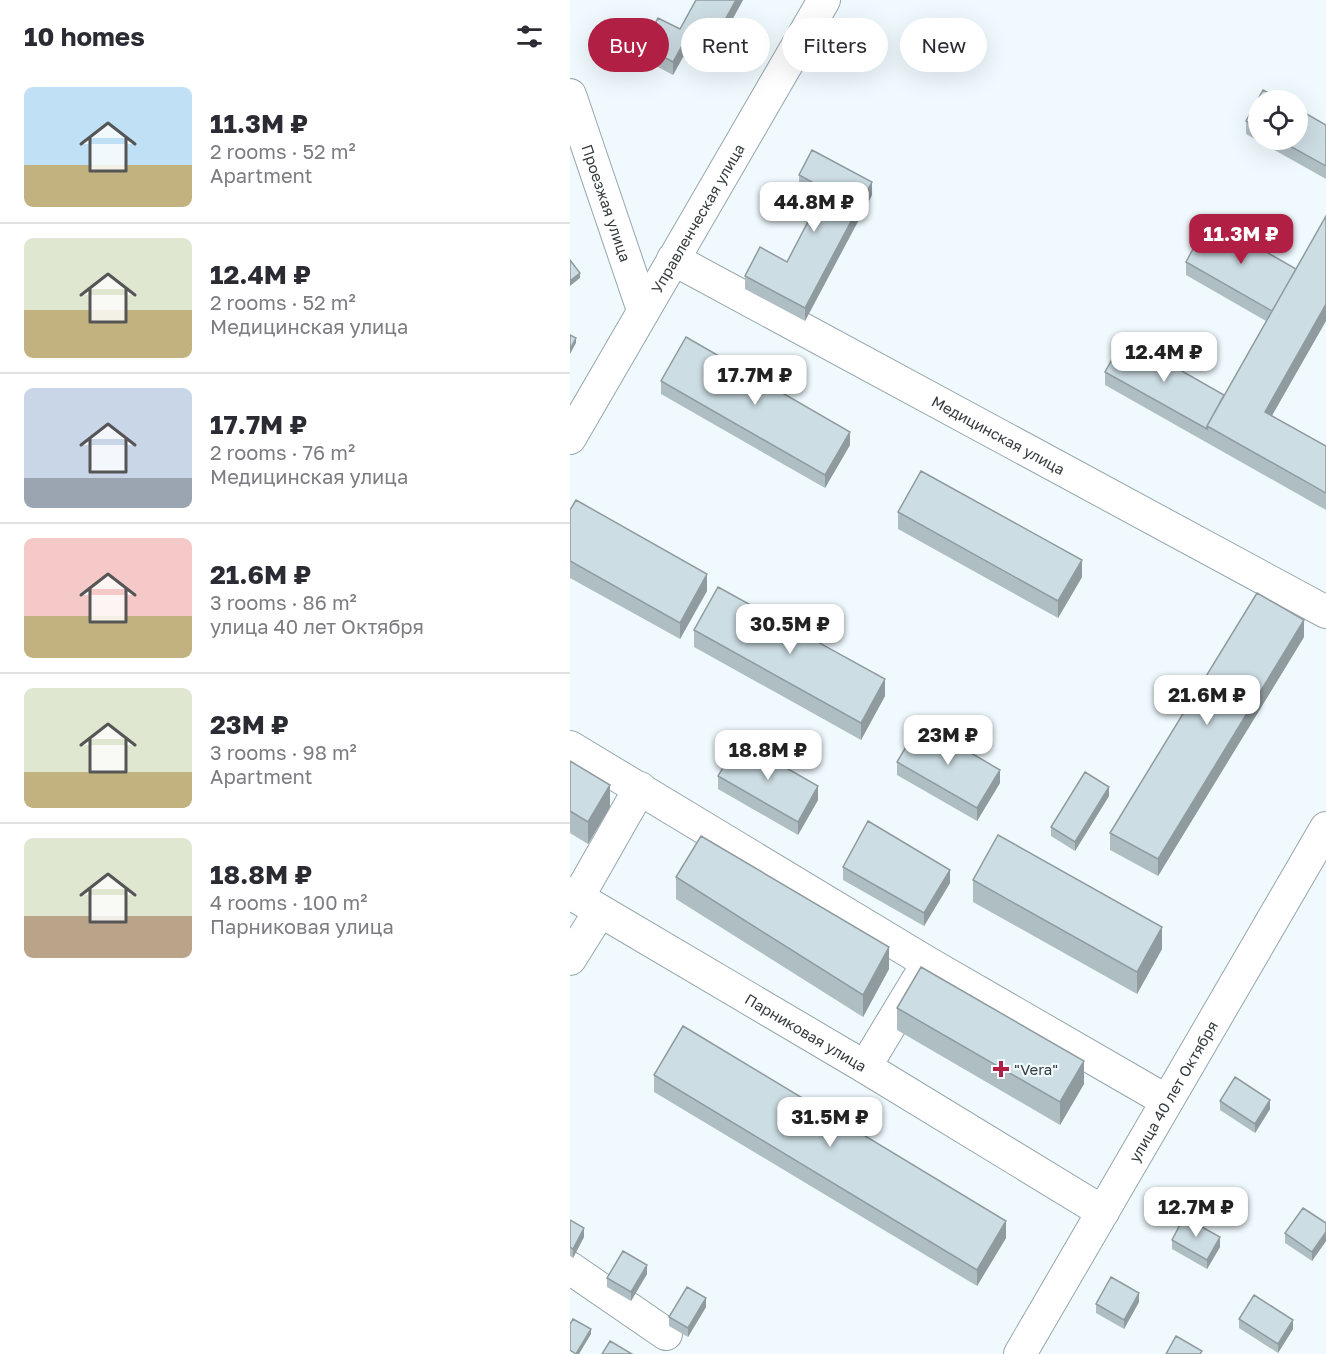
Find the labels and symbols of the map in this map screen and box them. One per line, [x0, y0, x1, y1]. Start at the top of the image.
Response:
street label: Управленческая улица [647, 140, 748, 296]
street label: Проезжая улица [578, 142, 635, 264]
pin: 44.8M ₽ [759, 182, 869, 233]
pin: 11.3M ₽ [1186, 214, 1296, 265]
pin: 12.4M ₽ [1109, 332, 1219, 383]
pin: 17.7M ₽ [700, 355, 810, 406]
street label: Медицинская улица [929, 392, 1068, 478]
pin: 30.5M ₽ [735, 604, 845, 655]
pin: 21.6M ₽ [1152, 675, 1262, 726]
pin: 23M ₽ [906, 715, 990, 766]
pin: 18.8M ₽ [713, 730, 823, 781]
street label: Парниковая улица [742, 989, 870, 1075]
street label: улица 40 лет Октября [1125, 1017, 1221, 1165]
marker: "Vera" [992, 1060, 1010, 1078]
place label: "Vera" [1014, 1060, 1058, 1078]
pin: 31.5M ₽ [775, 1097, 885, 1148]
pin: 12.7M ₽ [1141, 1187, 1251, 1238]

